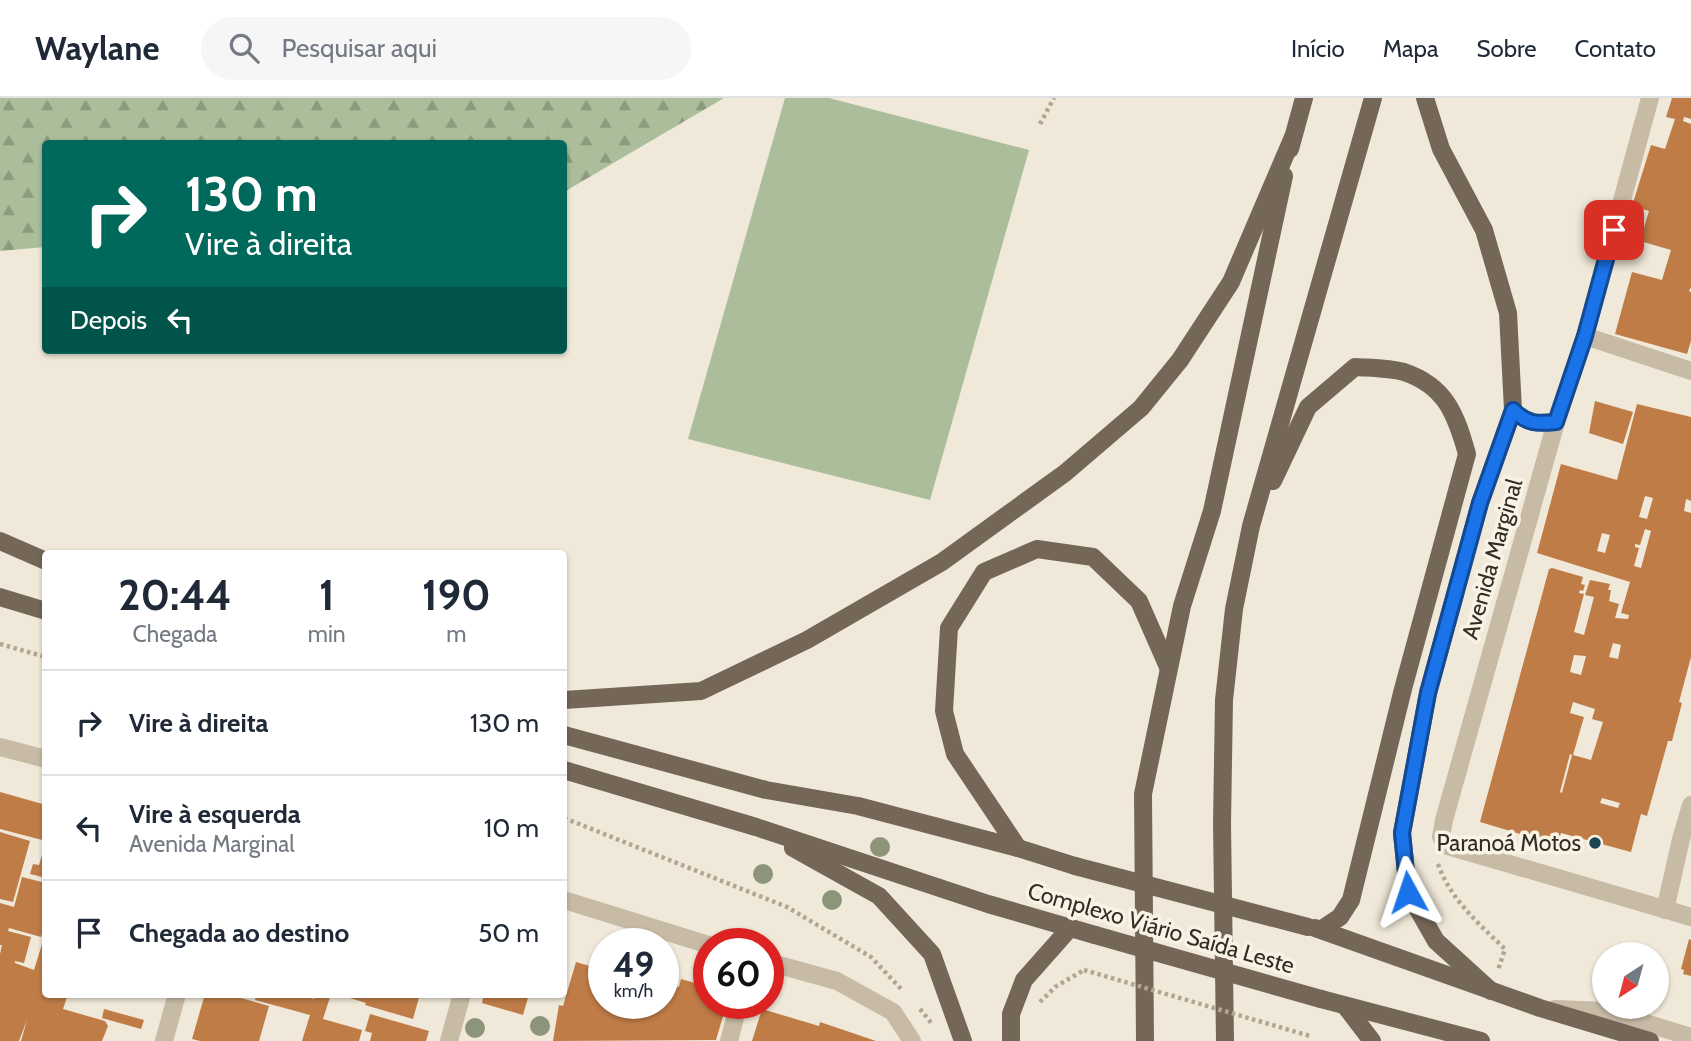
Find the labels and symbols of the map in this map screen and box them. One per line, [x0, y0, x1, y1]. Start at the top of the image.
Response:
pin [1584, 200, 1644, 260]
street label: Avenida Marginal [1456, 475, 1528, 643]
place label: Paranoá Motos [1437, 829, 1581, 857]
marker: Paranoá Motos [1587, 835, 1603, 851]
position arrow [1371, 855, 1445, 929]
street label: Complexo Viário Saída Leste [1024, 876, 1298, 980]
speed limit sign: 60 [693, 928, 784, 1019]
north arrow [1592, 942, 1670, 1018]

